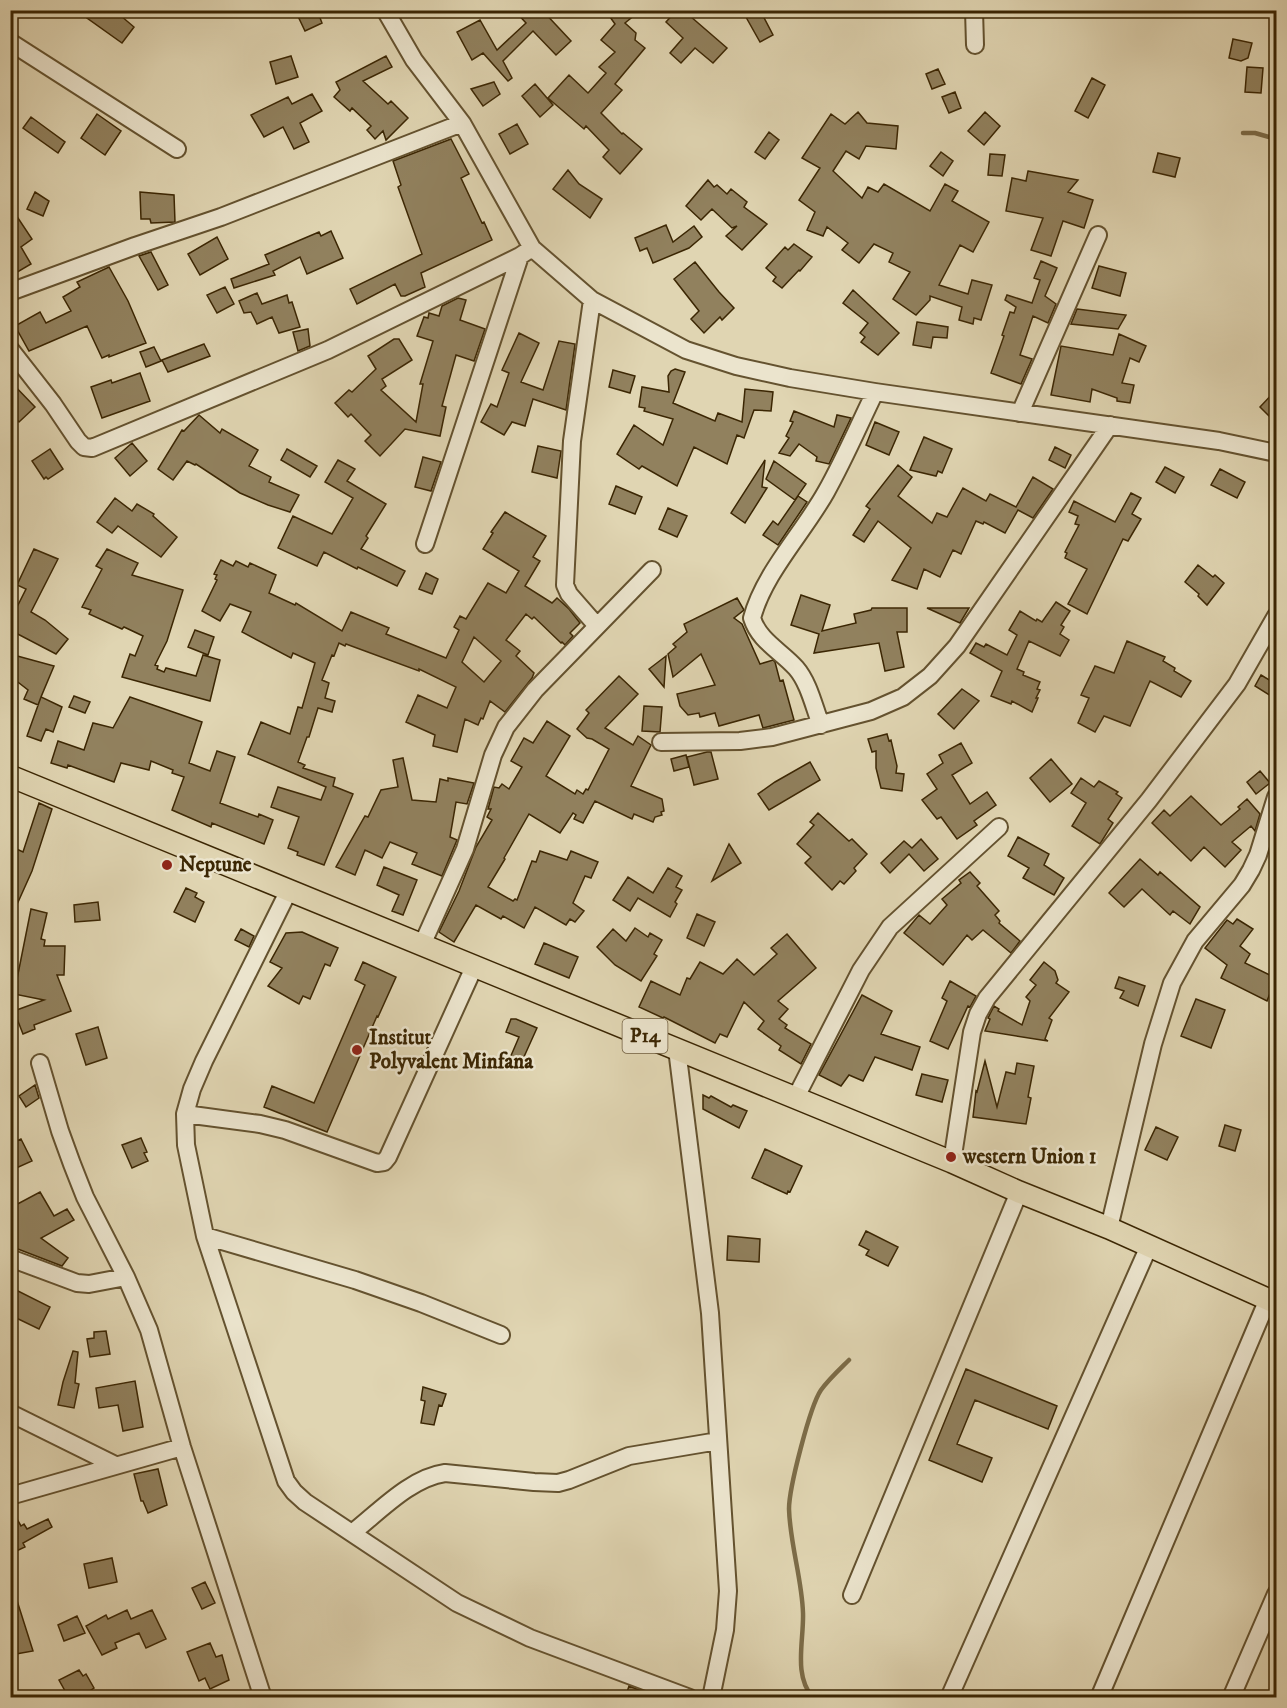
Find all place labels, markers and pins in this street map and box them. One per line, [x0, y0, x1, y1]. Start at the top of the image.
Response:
place label: Neptune [179, 852, 252, 878]
marker: Neptune [160, 858, 174, 872]
place label: Institut Polyvalent Minfana [369, 1025, 534, 1075]
marker: Institut Polyvalent Minfana [350, 1043, 364, 1057]
place label: western Union 1 [962, 1144, 1097, 1170]
marker: western Union 1 [944, 1150, 958, 1164]

